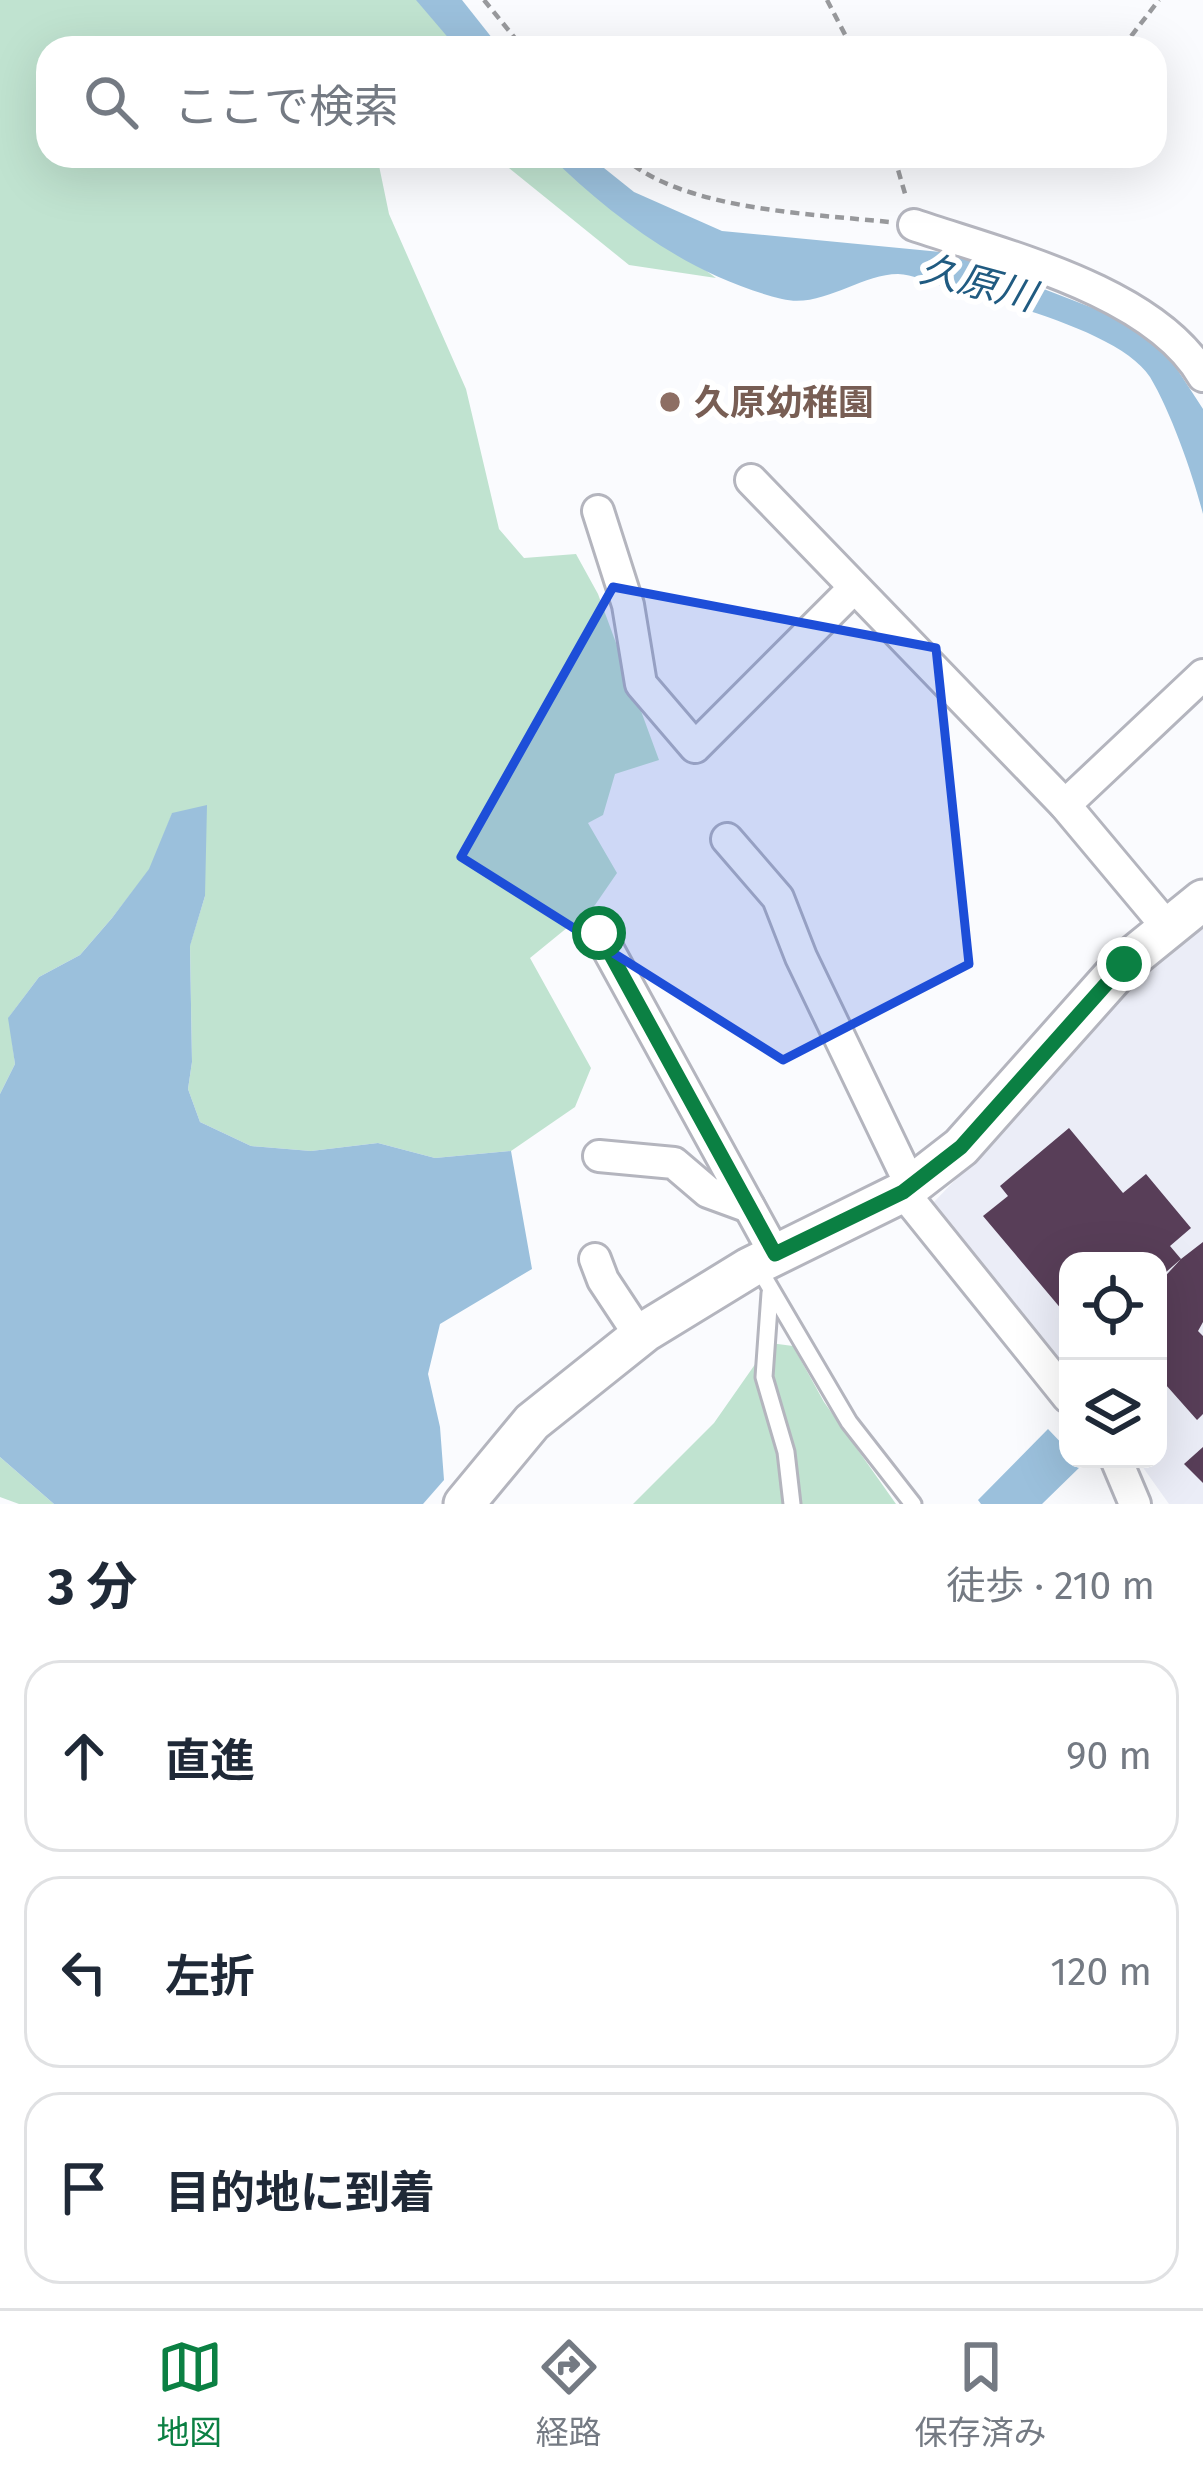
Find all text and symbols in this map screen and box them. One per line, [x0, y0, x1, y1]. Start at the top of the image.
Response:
search box [36, 36, 1167, 168]
icon: search [78, 69, 144, 135]
text: ここで検索 [174, 80, 399, 134]
water label: 久原川 [915, 246, 1044, 321]
place label: 久原幼稚園 [694, 381, 874, 425]
marker: 久原幼稚園 [657, 389, 683, 415]
route start [572, 906, 626, 960]
route end [1097, 937, 1151, 991]
map controls [1059, 1252, 1167, 1468]
button: locate [1059, 1252, 1167, 1360]
button: layers [1059, 1360, 1167, 1468]
text: 3 分 [48, 1556, 138, 1618]
text: 徒歩 · 210 m [946, 1563, 1155, 1609]
icon: ahead [51, 1723, 117, 1789]
text: 90 m [1066, 1733, 1152, 1779]
text: 直進 [165, 1734, 255, 1788]
icon: left [51, 1939, 117, 2005]
text: 120 m [1050, 1949, 1152, 1995]
text: 左折 [165, 1950, 255, 2004]
icon: arrive [51, 2155, 117, 2221]
text: 目的地に到着 [165, 2166, 435, 2220]
tab: 地図 [157, 2334, 223, 2454]
tab: 経路 [536, 2334, 602, 2454]
tab: 保存済み [915, 2334, 1047, 2454]

